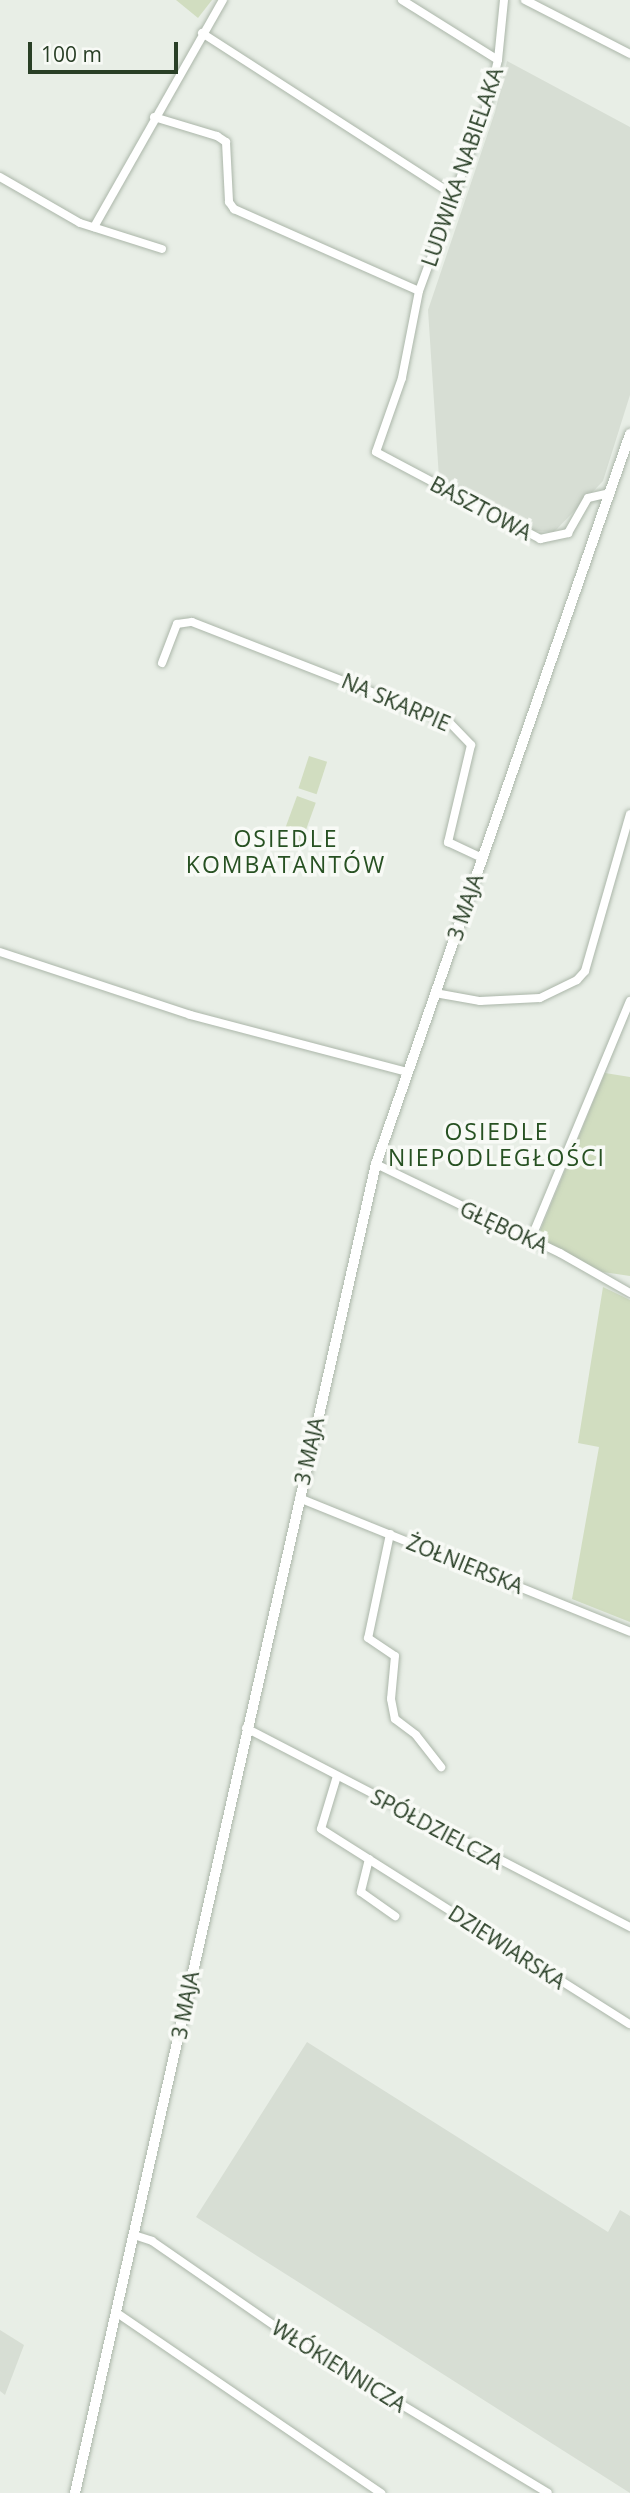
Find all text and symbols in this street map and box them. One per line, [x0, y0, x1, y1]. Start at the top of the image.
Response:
scale bar [32, 28, 182, 72]
text: 100 m [41, 40, 102, 68]
street label: LUDWIKA NABIELAKA [416, 64, 508, 270]
street label: BASZTOWA [426, 471, 536, 545]
street label: NA SKARPIE [338, 668, 454, 736]
district label: OSIEDLE KOMBATANTÓW [187, 824, 385, 878]
street label: 3 MAJA [442, 870, 488, 944]
district label: OSIEDLE NIEPODLEGŁOŚCI [390, 1117, 604, 1171]
street label: GŁĘBOKA [456, 1196, 552, 1258]
street label: 3 MAJA [289, 1415, 329, 1487]
street label: ŻOŁNIERSKA [403, 1529, 527, 1599]
street label: SPÓŁDZIELCZA [367, 1784, 507, 1874]
street label: DZIEWIARSKA [444, 1900, 570, 1994]
street label: 3 MAJA [166, 1969, 204, 2041]
street label: WŁÓKIENNICZA [267, 2315, 411, 2417]

